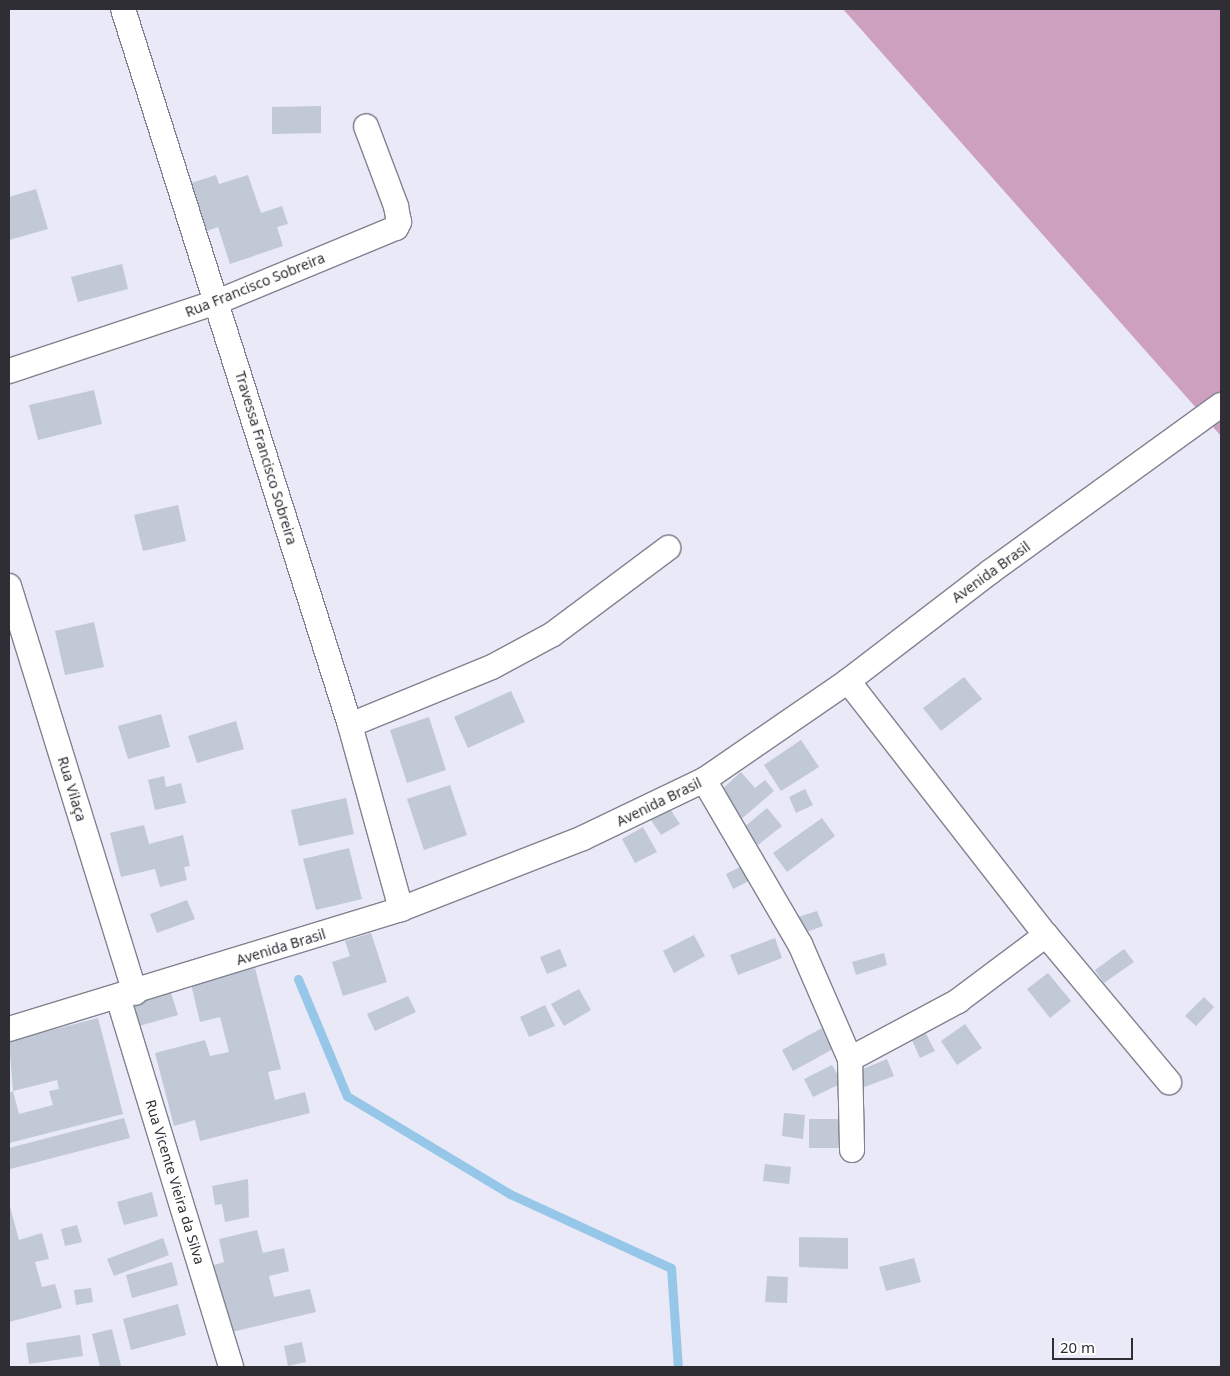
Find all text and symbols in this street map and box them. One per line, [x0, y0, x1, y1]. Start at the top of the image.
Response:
street label: Rua Francisco Sobreira [183, 249, 327, 321]
street label: Travessa Francisco Sobreira [232, 369, 300, 547]
street label: Avenida Brasil [949, 538, 1033, 606]
street label: Rua Vilaça [54, 755, 90, 823]
street label: Avenida Brasil [614, 774, 704, 830]
street label: Avenida Brasil [234, 925, 328, 969]
street label: Rua Vicente Vieira da Silva [142, 1098, 208, 1266]
scale bar [1055, 1328, 1136, 1360]
text: 20 m [1060, 1337, 1095, 1357]

